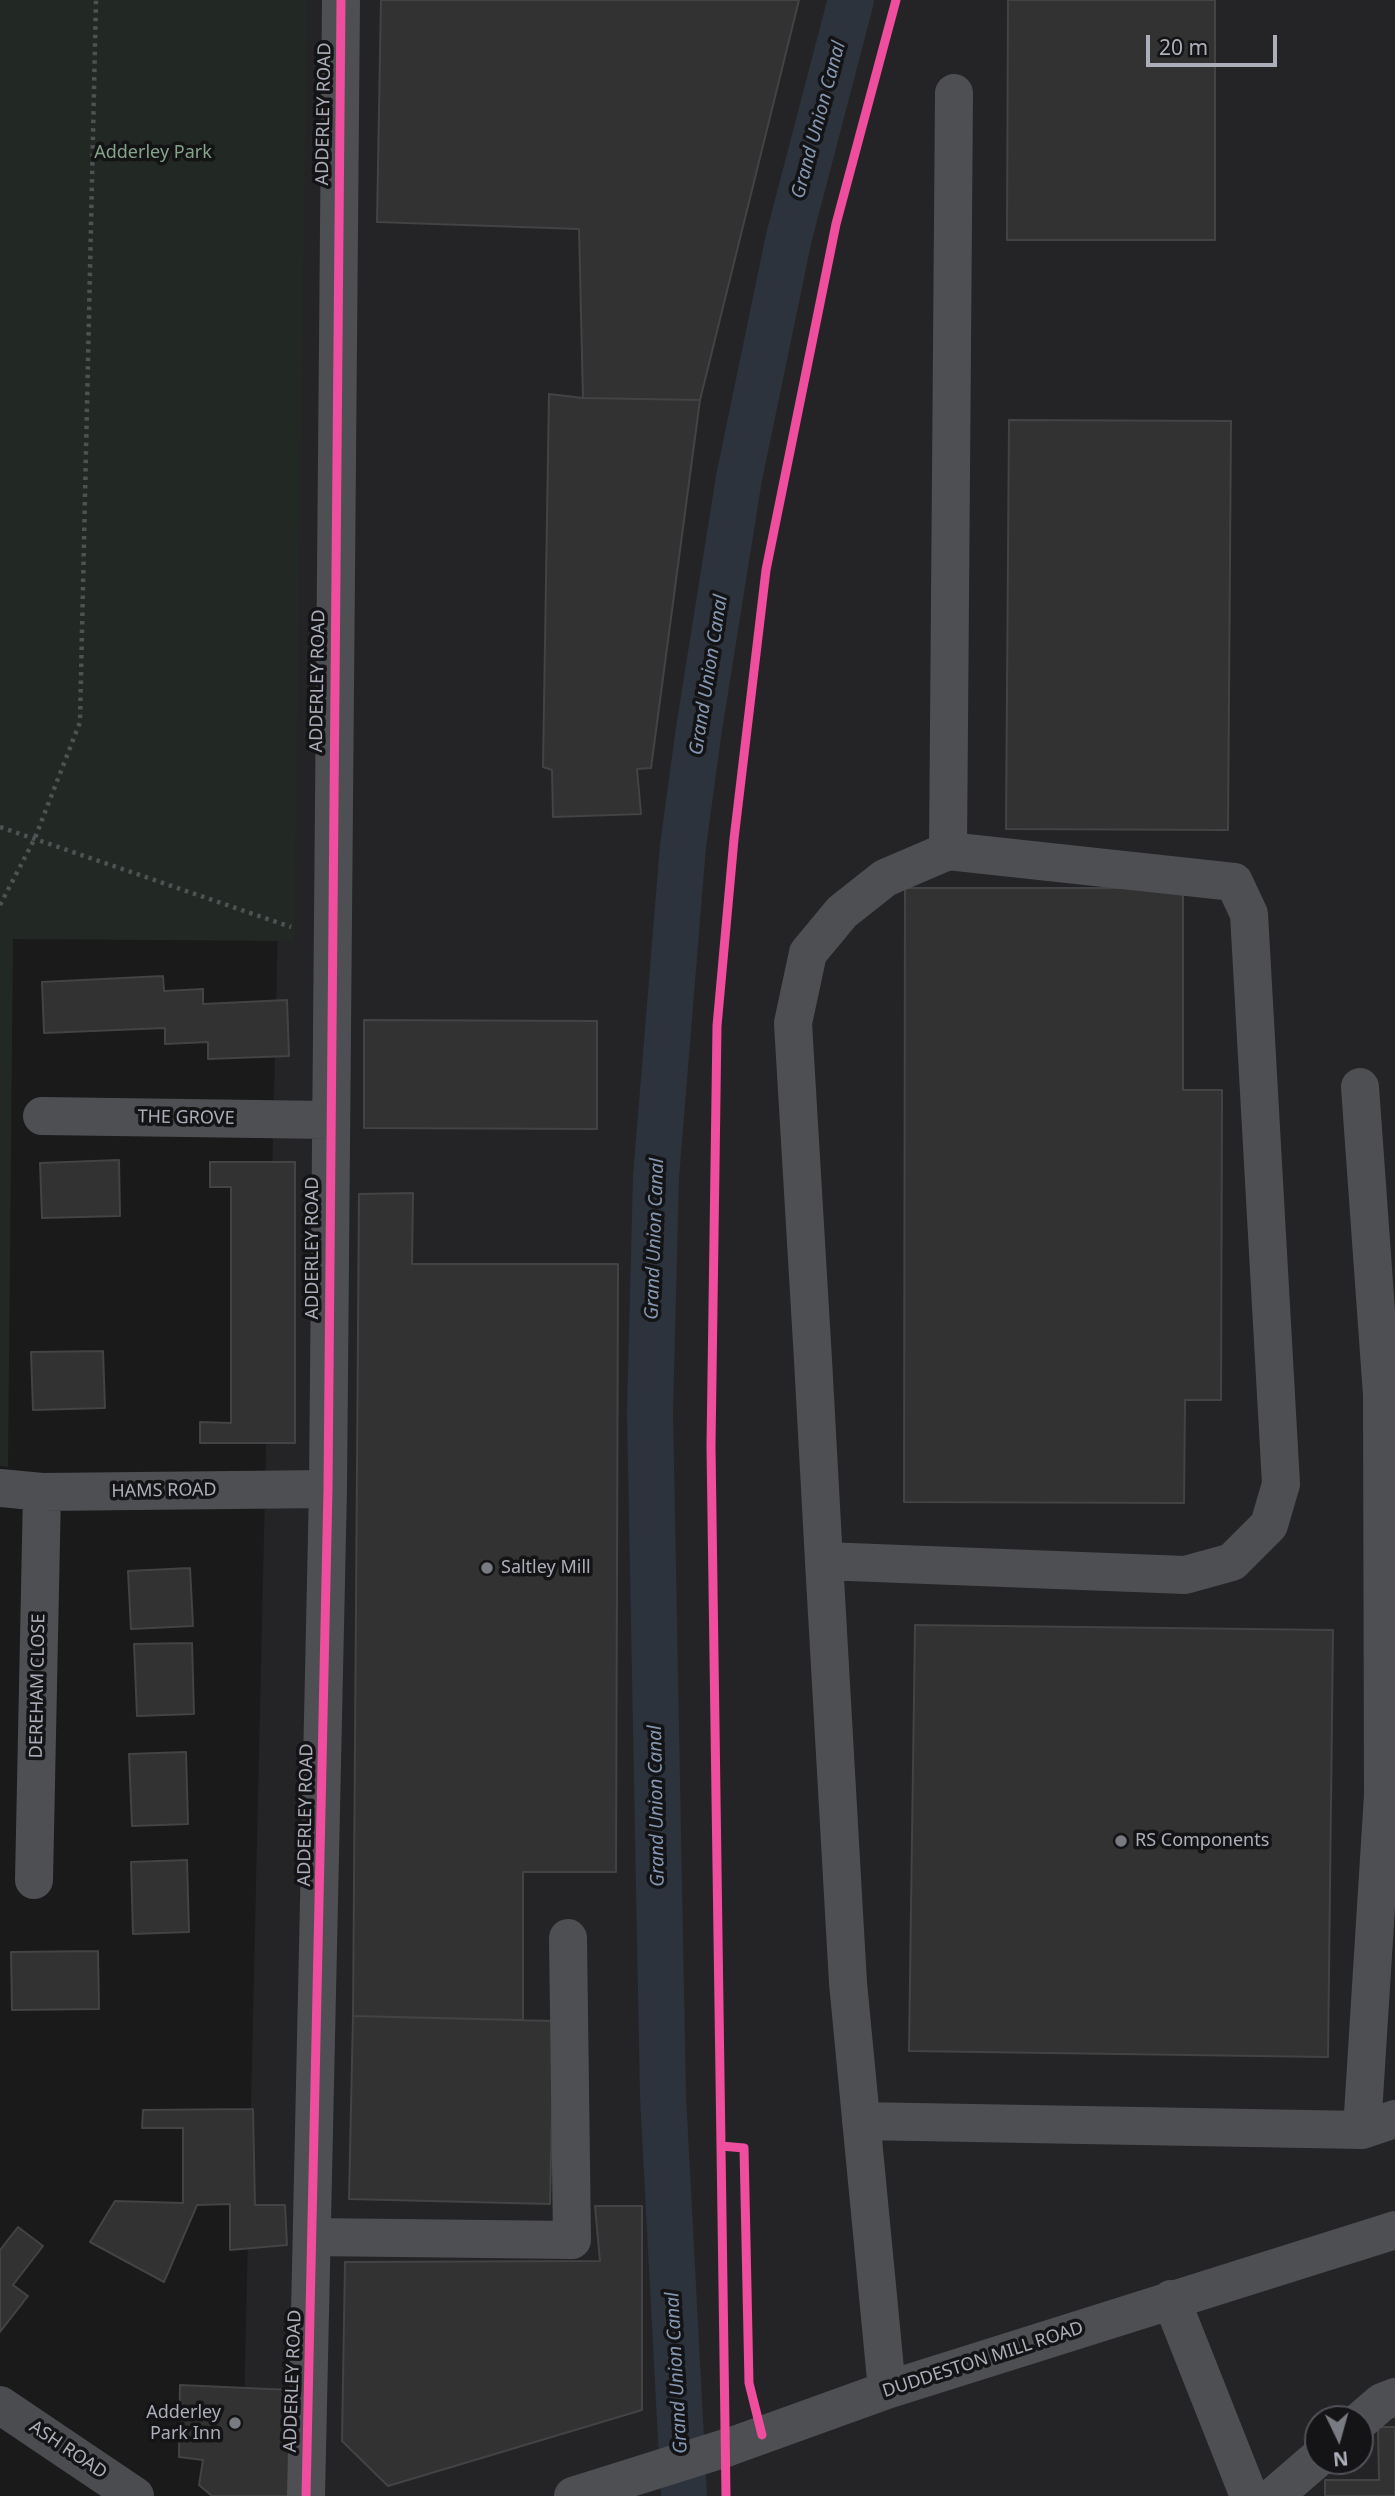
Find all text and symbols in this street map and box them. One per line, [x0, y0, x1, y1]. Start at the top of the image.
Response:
scale bar [1150, 21, 1281, 65]
text: 20 m [1159, 33, 1208, 61]
water label: Grand Union Canal [787, 39, 851, 201]
street label: ADDERLEY ROAD [312, 42, 336, 186]
park label: Adderley Park [94, 142, 212, 164]
water label: Grand Union Canal [685, 593, 733, 757]
street label: ADDERLEY ROAD [306, 609, 330, 753]
street label: THE GROVE [137, 1106, 235, 1130]
water label: Grand Union Canal [641, 1158, 669, 1320]
street label: ADDERLEY ROAD [302, 1177, 324, 1319]
street label: HAMS ROAD [111, 1479, 217, 1503]
place label: Saltley Mill [501, 1557, 591, 1579]
marker: Saltley Mill [479, 1560, 495, 1576]
street label: DEREHAM CLOSE [26, 1614, 50, 1758]
water label: Grand Union Canal [644, 1725, 670, 1887]
street label: ADDERLEY ROAD [294, 1743, 318, 1887]
place label: RS Components [1135, 1830, 1269, 1852]
marker: RS Components [1113, 1833, 1129, 1849]
water label: Grand Union Canal [661, 2292, 693, 2454]
street label: ADDERLEY ROAD [280, 2309, 306, 2453]
street label: DUDDESTON MILL ROAD [880, 2317, 1086, 2403]
place label: Adderley Park Inn [146, 2402, 221, 2444]
north arrow [1304, 2405, 1374, 2475]
marker: Adderley Park Inn [227, 2415, 243, 2431]
street label: ASH ROAD [25, 2416, 111, 2484]
text: N [1332, 2445, 1349, 2473]

